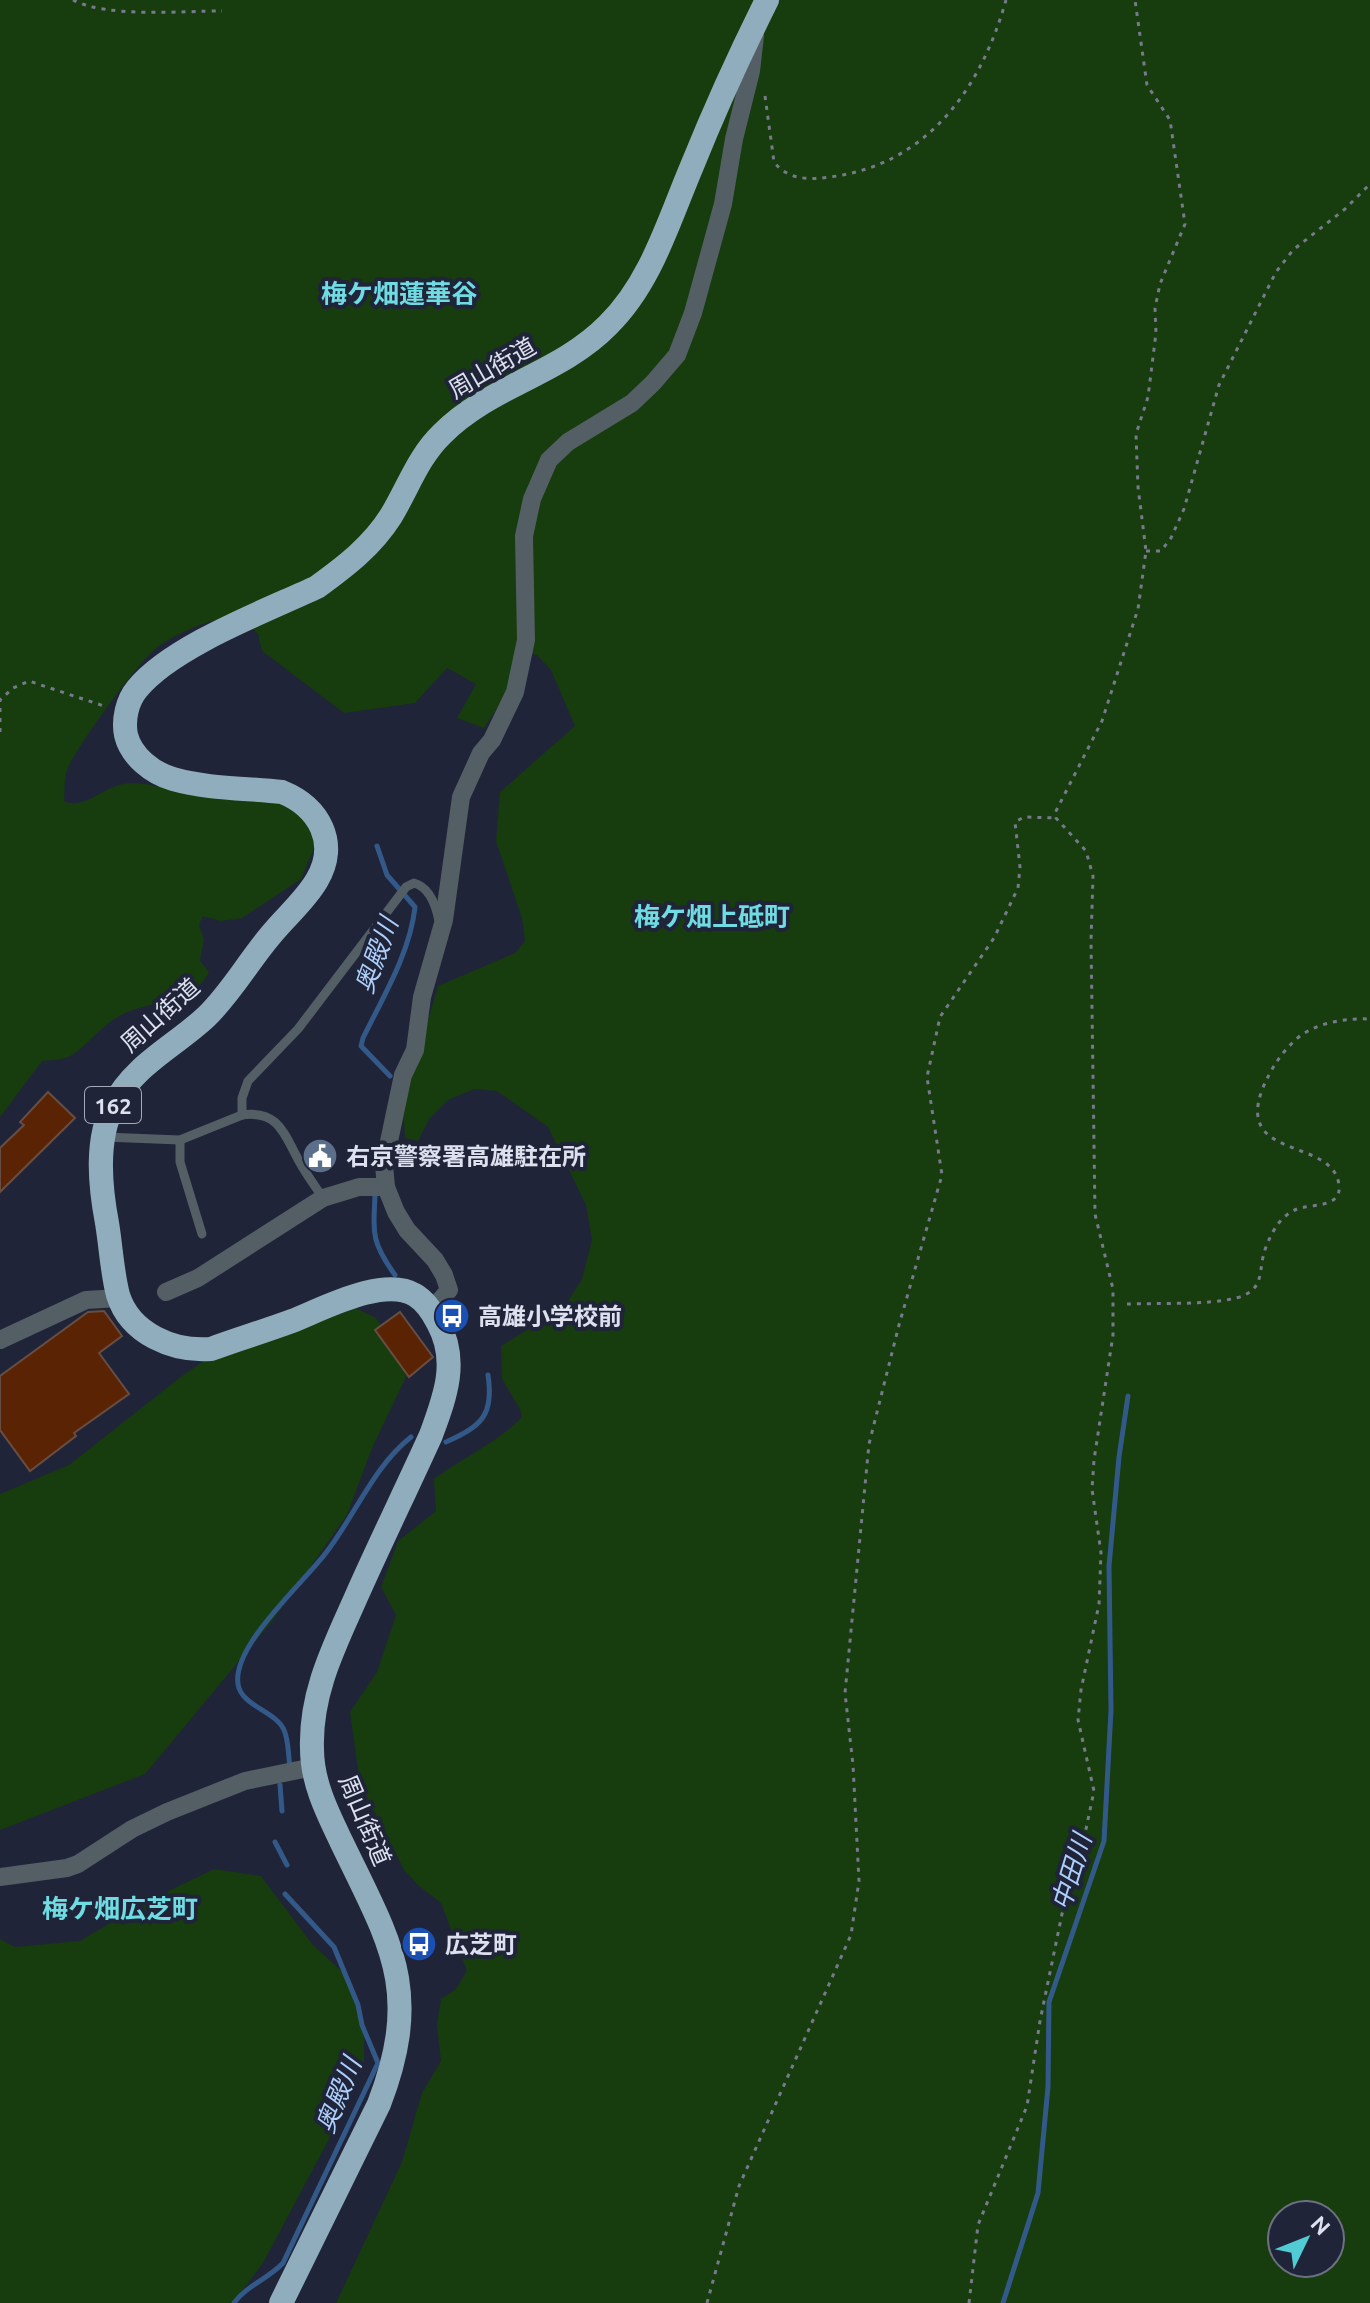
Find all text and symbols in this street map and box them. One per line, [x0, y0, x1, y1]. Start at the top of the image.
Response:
district label: 梅ケ畑蓮華谷 [321, 279, 477, 308]
street label: 周山街道 [444, 332, 540, 404]
district label: 梅ケ畑上砥町 [634, 902, 790, 931]
water label: 奥殿川 [349, 911, 404, 997]
street label: 周山街道 [115, 973, 205, 1057]
road number: 162 [85, 1087, 141, 1123]
public building icon: 右京警察署高雄駐在所 [301, 1137, 339, 1175]
place label: 右京警察署高雄駐在所 [346, 1143, 586, 1170]
bus stop icon: 高雄小学校前 [433, 1297, 471, 1335]
place label: 高雄小学校前 [478, 1303, 622, 1330]
street label: 周山街道 [334, 1771, 396, 1869]
water label: 中田川 [1046, 1828, 1097, 1914]
district label: 梅ケ畑広芝町 [42, 1894, 198, 1923]
bus stop icon: 広芝町 [400, 1925, 438, 1963]
place label: 広芝町 [445, 1931, 517, 1958]
water label: 奥殿川 [310, 2051, 367, 2137]
north arrow [1266, 2199, 1346, 2279]
text: N [1306, 2210, 1336, 2240]

